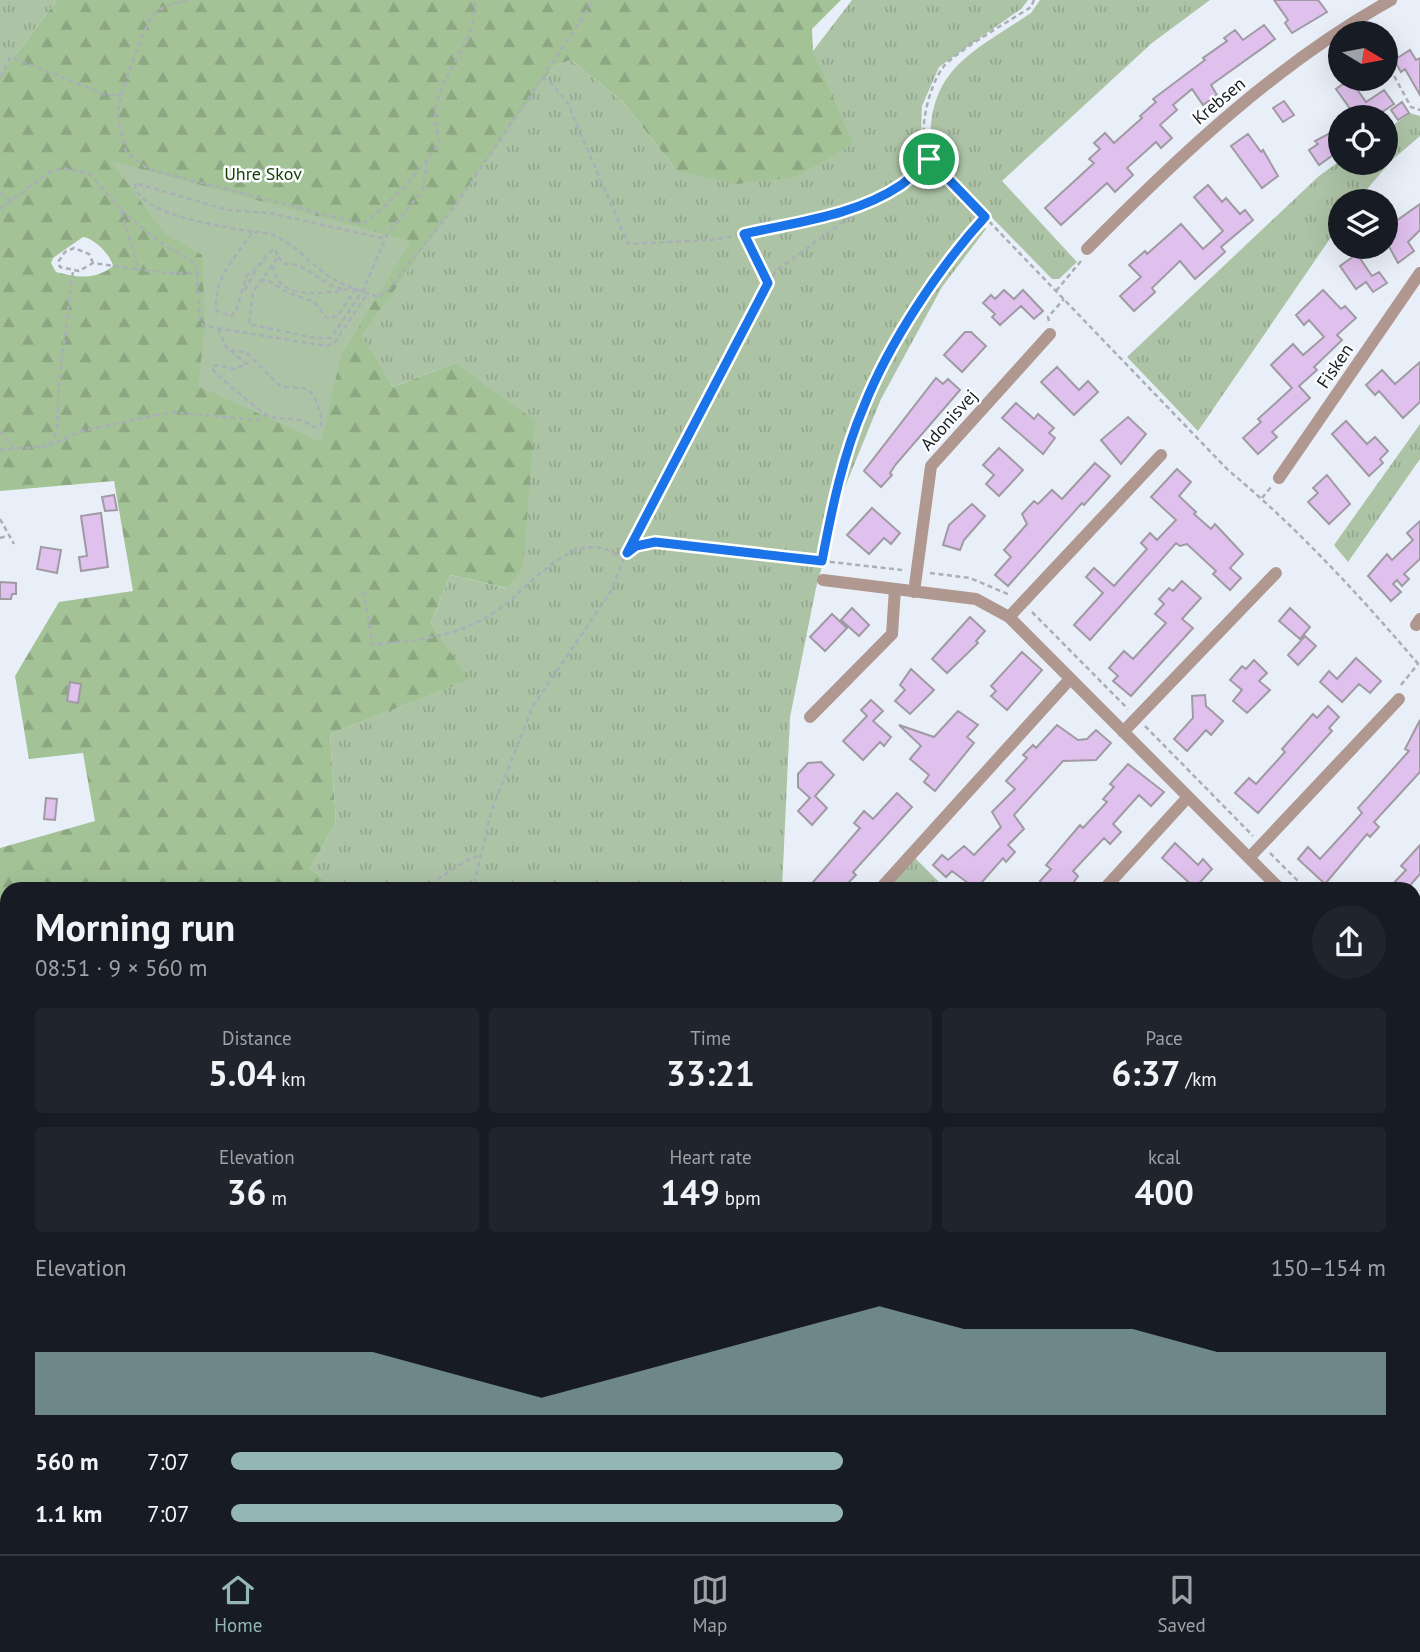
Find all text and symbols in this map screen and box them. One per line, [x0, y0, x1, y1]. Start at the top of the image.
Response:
north arrow [1328, 21, 1398, 91]
map controls [1328, 21, 1398, 259]
street label: Krebsen [1188, 72, 1250, 129]
button: locate [1328, 105, 1398, 175]
pin [899, 129, 959, 189]
icon: arrive [910, 140, 948, 178]
park label: Uhre Skov [224, 162, 302, 185]
button: layers [1328, 189, 1398, 259]
street label: Fisken [1311, 339, 1358, 393]
street label: Adonisvej [915, 384, 982, 455]
text: Morning run [35, 902, 235, 951]
button: share [1312, 905, 1386, 979]
text: 08:51 · 9 × 560 m [35, 953, 207, 982]
text: Distance [222, 1026, 292, 1050]
text: Time [690, 1026, 731, 1050]
text: Pace [1146, 1026, 1183, 1050]
text: 5.04 [208, 1050, 276, 1096]
text: 33:21 [666, 1050, 755, 1096]
text: 6:37 [1112, 1050, 1180, 1096]
text: km [276, 1067, 306, 1091]
text: /km [1180, 1067, 1217, 1091]
text: Elevation [219, 1145, 295, 1169]
text: Heart rate [669, 1145, 752, 1169]
text: kcal [1148, 1145, 1180, 1169]
text: 36 [227, 1169, 266, 1215]
text: 149 [660, 1169, 720, 1215]
text: 400 [1134, 1169, 1194, 1215]
text: m [266, 1186, 287, 1210]
text: bpm [720, 1186, 761, 1210]
text: Elevation [35, 1253, 127, 1282]
text: 150–154 m [1271, 1253, 1386, 1282]
text: 560 m [35, 1447, 98, 1476]
text: 7:07 [147, 1447, 190, 1476]
text: 1.1 km [35, 1499, 102, 1528]
text: 7:07 [147, 1499, 190, 1528]
tab: Home [214, 1571, 262, 1637]
tab: Map [691, 1571, 729, 1637]
tab: Saved [1157, 1571, 1206, 1637]

